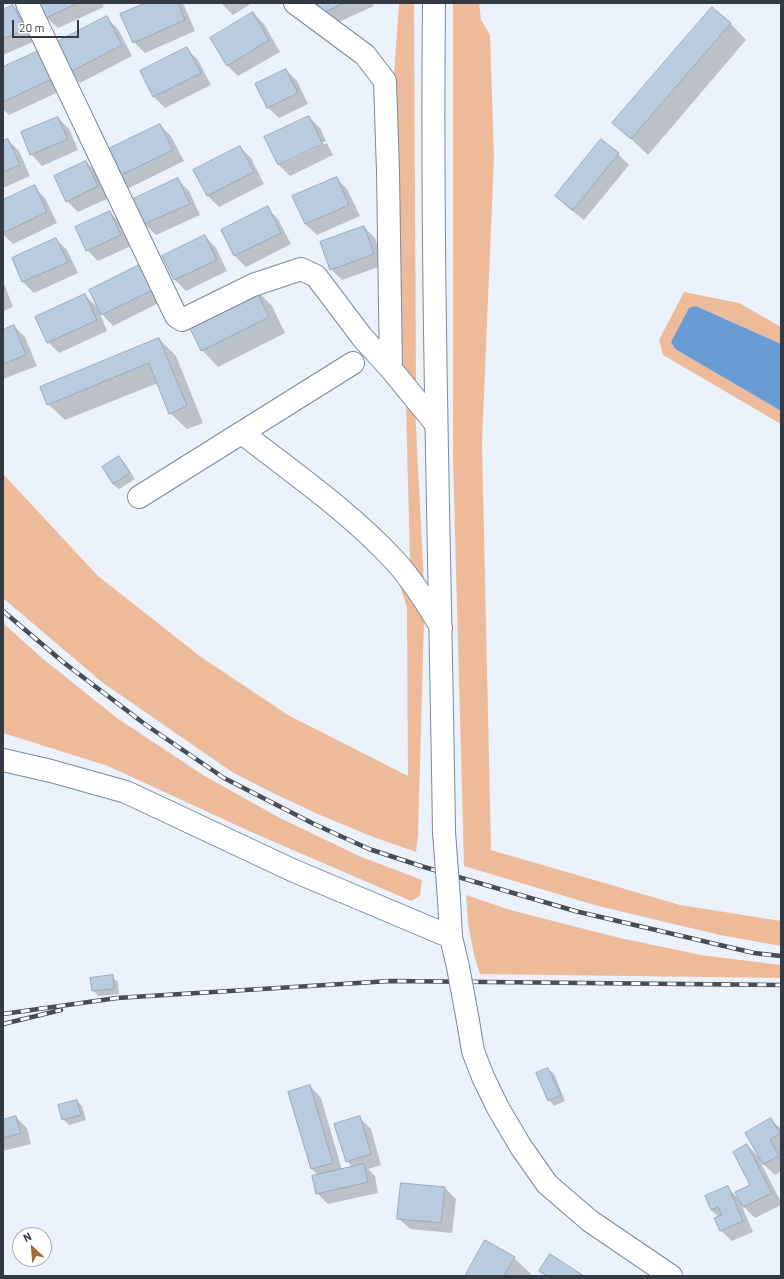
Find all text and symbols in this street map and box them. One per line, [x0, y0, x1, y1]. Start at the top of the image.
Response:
scale bar [14, 12, 81, 38]
text: 20 m [19, 20, 45, 34]
north arrow [12, 1227, 52, 1267]
text: N [21, 1229, 33, 1244]

